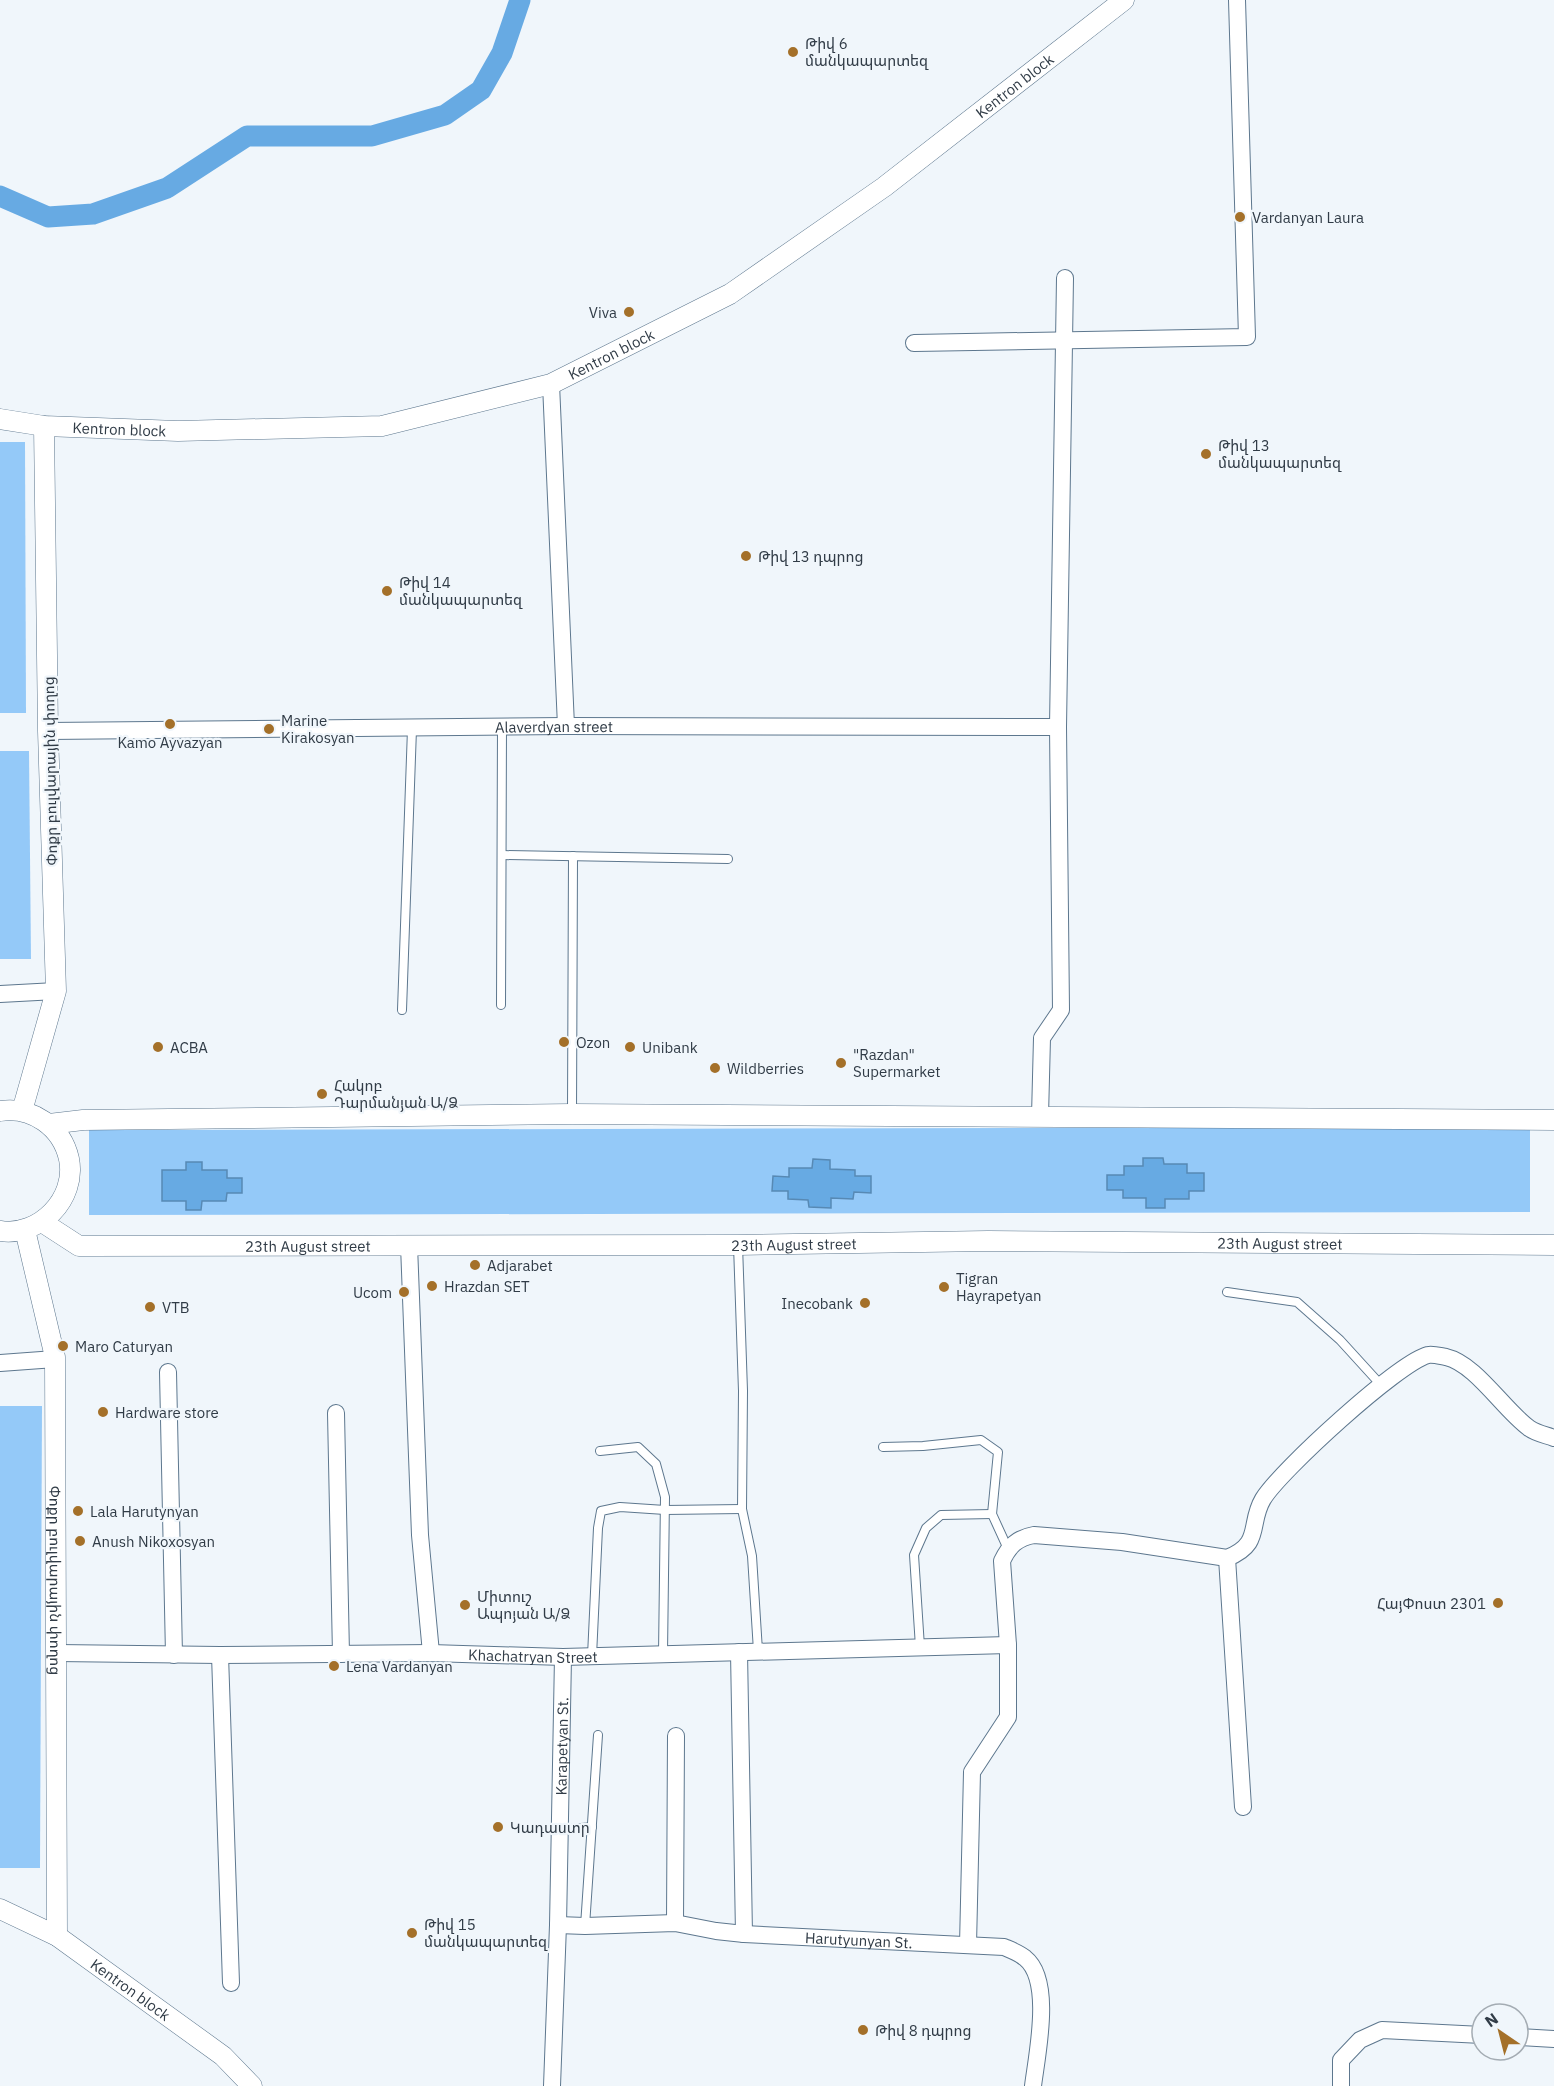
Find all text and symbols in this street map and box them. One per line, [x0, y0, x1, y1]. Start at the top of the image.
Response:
place label: Թիվ 6 մանկապարտեզ [805, 34, 929, 70]
marker: Թիվ 6 մանկապարտեզ [786, 45, 800, 59]
street label: Kentron block [972, 49, 1057, 122]
place label: Vardanyan Laura [1252, 208, 1364, 227]
marker: Vardanyan Laura [1233, 210, 1247, 224]
place label: Viva [589, 303, 617, 322]
marker: Viva [622, 305, 636, 319]
street label: Kentron block [565, 324, 657, 383]
street label: Kentron block [72, 418, 167, 440]
place label: Թիվ 13 մանկապարտեզ [1218, 436, 1342, 472]
marker: Թիվ 13 մանկապարտեզ [1199, 447, 1213, 461]
place label: Թիվ 13 դպրոց [758, 547, 863, 566]
marker: Թիվ 13 դպրոց [739, 549, 753, 563]
place label: Թիվ 14 մանկապարտեզ [399, 573, 523, 609]
marker: Թիվ 14 մանկապարտեզ [380, 584, 394, 598]
street label: Փոքր բուլվարային փողոց [39, 676, 61, 866]
place label: Marine Kirakosyan [281, 711, 355, 747]
street label: Alaverdyan street [495, 716, 613, 736]
marker: Kamo Ayvazyan [163, 717, 177, 731]
marker: Marine Kirakosyan [262, 722, 276, 736]
place label: Kamo Ayvazyan [117, 733, 223, 752]
place label: Ozon [576, 1033, 610, 1052]
marker: Ozon [557, 1035, 571, 1049]
place label: ACBA [170, 1038, 208, 1057]
place label: Unibank [642, 1038, 698, 1057]
marker: ACBA [151, 1040, 165, 1054]
marker: Unibank [623, 1040, 637, 1054]
place label: "Razdan" Supermarket [853, 1045, 940, 1081]
marker: "Razdan" Supermarket [834, 1056, 848, 1070]
place label: Wildberries [727, 1059, 804, 1078]
marker: Wildberries [708, 1061, 722, 1075]
place label: Հակոբ Դարմանյան Ա/Ձ [334, 1076, 459, 1112]
marker: Հակոբ Դարմանյան Ա/Ձ [315, 1087, 329, 1101]
street label: 23th August street [1217, 1233, 1343, 1253]
street label: 23th August street [731, 1234, 857, 1255]
street label: 23th August street [245, 1236, 371, 1255]
place label: Adjarabet [487, 1256, 553, 1275]
marker: Adjarabet [468, 1258, 482, 1272]
place label: Tigran Hayrapetyan [956, 1269, 1042, 1305]
place label: Hrazdan SET [444, 1277, 530, 1296]
marker: Hrazdan SET [425, 1279, 439, 1293]
marker: Tigran Hayrapetyan [937, 1280, 951, 1294]
place label: Ucom [353, 1283, 392, 1302]
marker: Ucom [397, 1285, 411, 1299]
place label: Inecobank [781, 1294, 853, 1313]
marker: Inecobank [858, 1296, 872, 1310]
place label: VTB [162, 1298, 190, 1317]
marker: VTB [143, 1300, 157, 1314]
place label: Maro Caturyan [75, 1337, 173, 1356]
marker: Maro Caturyan [56, 1339, 70, 1353]
place label: Hardware store [115, 1403, 219, 1422]
marker: Hardware store [96, 1405, 110, 1419]
street label: Փոքր բուլվարային փողոց [46, 1486, 66, 1675]
place label: Lala Harutynyan [90, 1502, 199, 1521]
marker: Lala Harutynyan [71, 1504, 85, 1518]
place label: Anush Nikoxosyan [92, 1532, 215, 1551]
marker: Anush Nikoxosyan [73, 1534, 87, 1548]
place label: Միտուշ Ապոյան Ա/Ձ [477, 1587, 571, 1623]
place label: ՀայՓոստ 2301 [1377, 1594, 1486, 1613]
marker: ՀայՓոստ 2301 [1491, 1596, 1505, 1610]
marker: Միտուշ Ապոյան Ա/Ձ [458, 1598, 472, 1612]
street label: Khachatryan Street [468, 1645, 598, 1667]
place label: Lena Vardanyan [346, 1657, 453, 1676]
marker: Lena Vardanyan [327, 1659, 341, 1673]
street label: Karapetyan St. [551, 1697, 572, 1796]
place label: Կադաստր [510, 1818, 590, 1837]
marker: Կադաստր [491, 1820, 505, 1834]
place label: Թիվ 15 մանկապարտեզ [424, 1915, 548, 1951]
marker: Թիվ 15 մանկապարտեզ [405, 1926, 419, 1940]
street label: Harutyunyan St. [805, 1928, 913, 1952]
street label: Kentron block [87, 1954, 174, 2024]
north arrow [1470, 2002, 1530, 2062]
text: N [1481, 2008, 1502, 2031]
place label: Թիվ 8 դպրոց [875, 2021, 971, 2040]
marker: Թիվ 8 դպրոց [856, 2023, 870, 2037]

